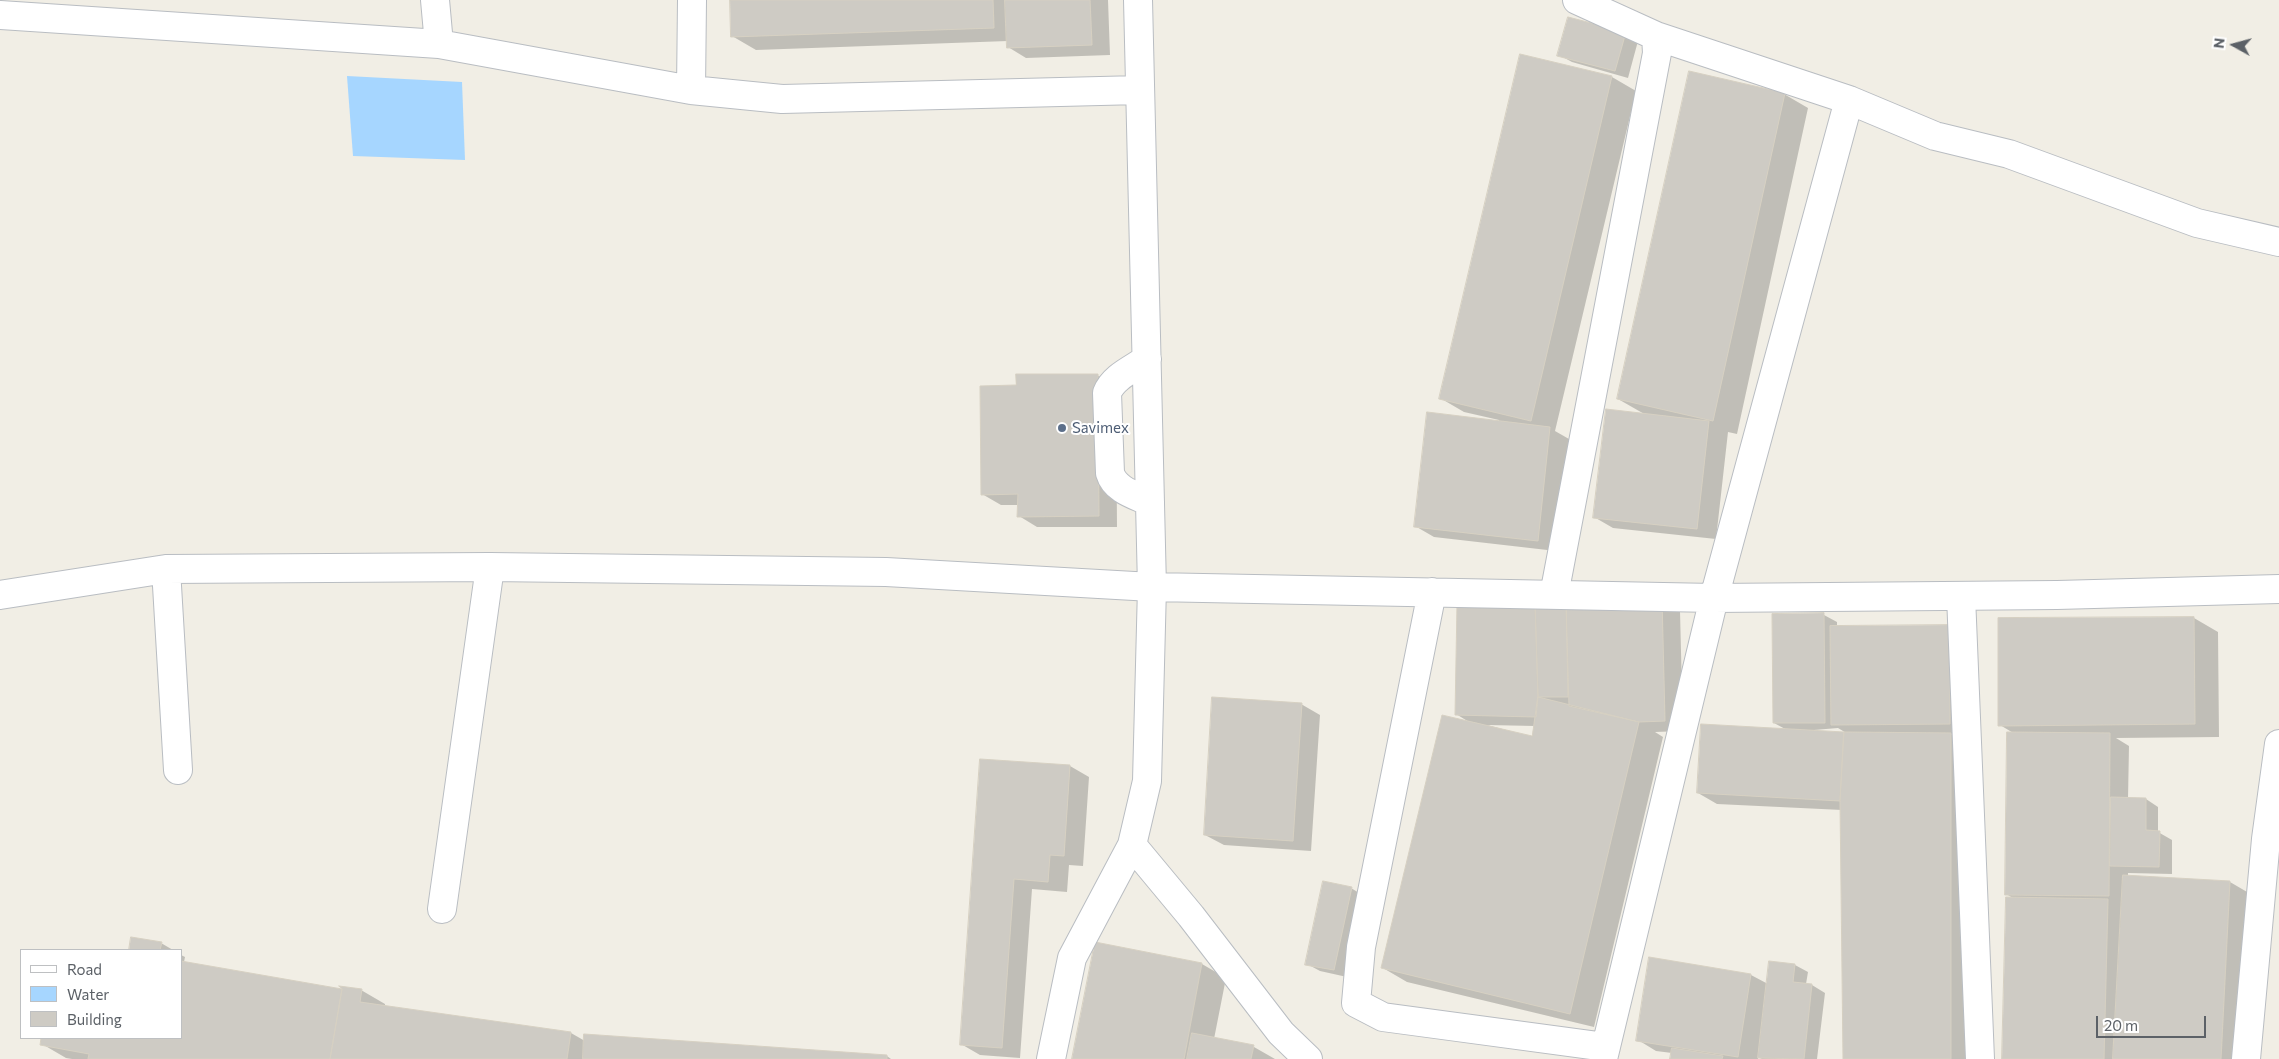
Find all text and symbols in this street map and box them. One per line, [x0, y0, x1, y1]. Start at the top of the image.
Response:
north arrow [2209, 20, 2259, 70]
text: N [2210, 37, 2228, 49]
place label: Savimex [1072, 419, 1129, 437]
marker: Savimex [1056, 422, 1068, 434]
legend [20, 949, 182, 1039]
text: Road [67, 960, 102, 978]
text: Water [67, 985, 109, 1003]
scale bar [2099, 1006, 2209, 1038]
text: Building [67, 1010, 122, 1028]
text: 20 m [2104, 1016, 2138, 1034]

